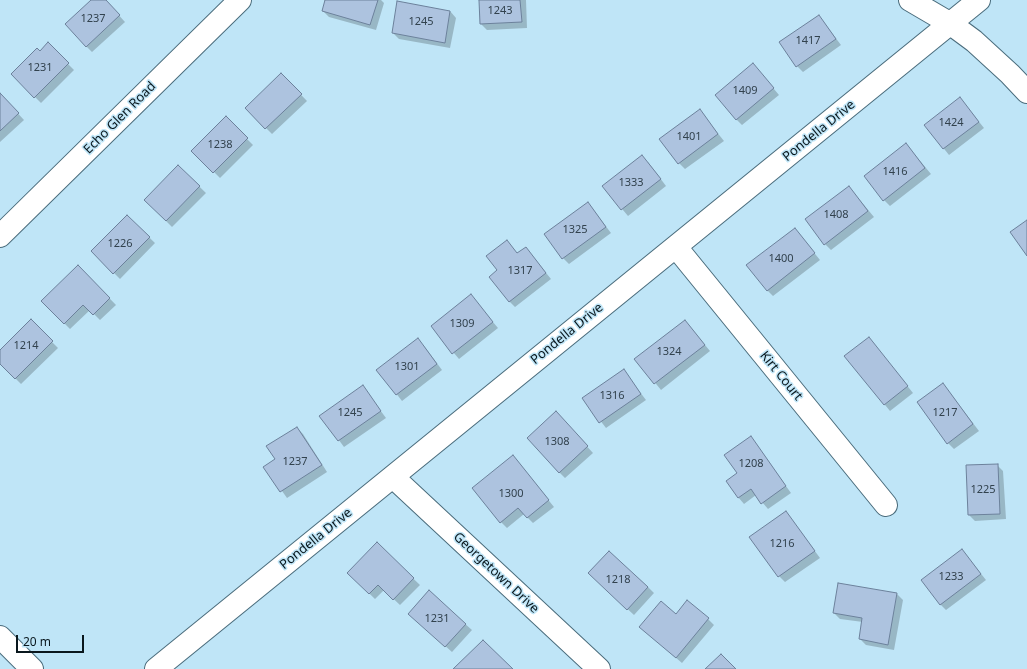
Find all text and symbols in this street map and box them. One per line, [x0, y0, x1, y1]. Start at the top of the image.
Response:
house number: 1243 [487, 4, 513, 18]
house number: 1237 [80, 12, 106, 26]
house number: 1245 [408, 15, 434, 29]
house number: 1417 [795, 34, 821, 48]
house number: 1231 [27, 61, 53, 75]
street label: Echo Glen Road [81, 79, 159, 157]
house number: 1409 [732, 84, 758, 98]
street label: Pondella Drive [780, 97, 858, 165]
house number: 1424 [938, 116, 964, 130]
house number: 1401 [676, 130, 702, 144]
house number: 1238 [207, 138, 233, 152]
house number: 1416 [882, 165, 908, 179]
house number: 1333 [618, 176, 644, 190]
house number: 1408 [823, 208, 849, 222]
house number: 1325 [562, 223, 588, 237]
house number: 1226 [107, 237, 133, 251]
house number: 1400 [768, 252, 794, 266]
house number: 1317 [507, 264, 533, 278]
street label: Pondella Drive [528, 300, 606, 368]
house number: 1309 [449, 317, 475, 331]
house number: 1214 [13, 339, 39, 353]
house number: 1324 [656, 345, 682, 359]
street label: Kirt Court [756, 348, 806, 404]
house number: 1301 [394, 360, 420, 374]
house number: 1316 [599, 389, 625, 403]
house number: 1245 [337, 406, 363, 420]
house number: 1217 [932, 406, 958, 420]
house number: 1308 [544, 435, 570, 449]
house number: 1237 [282, 455, 308, 469]
house number: 1208 [738, 457, 764, 471]
house number: 1225 [970, 483, 996, 497]
house number: 1300 [498, 487, 524, 501]
street label: Pondella Drive [277, 505, 355, 573]
street label: Georgetown Drive [450, 529, 542, 617]
house number: 1216 [769, 537, 795, 551]
house number: 1233 [938, 570, 964, 584]
house number: 1218 [605, 573, 631, 587]
house number: 1231 [424, 612, 450, 626]
scale bar [18, 627, 86, 653]
text: 20 m [23, 633, 51, 650]

